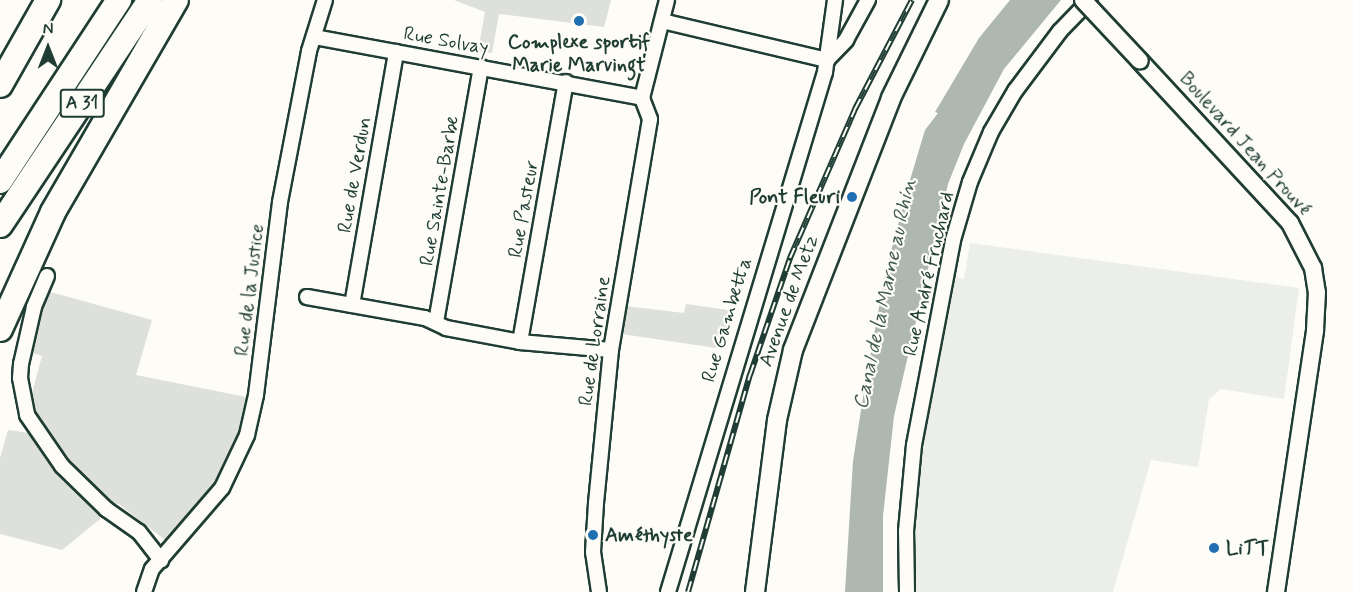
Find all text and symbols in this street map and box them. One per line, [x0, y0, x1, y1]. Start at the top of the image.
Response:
marker: Complexe sportif Marie Marvingt [572, 14, 586, 28]
north arrow [18, 18, 78, 78]
text: N [43, 19, 53, 40]
street label: Rue Solvay [401, 22, 491, 60]
place label: Complexe sportif Marie Marvingt [508, 30, 650, 77]
street label: Boulevard Jean Prouvé [1173, 66, 1317, 222]
road number: A 31 [60, 88, 104, 118]
street label: Rue de Verdun [333, 115, 377, 235]
street label: Rue Sainte-Barbe [415, 115, 465, 267]
street label: Rue Pasteur [504, 159, 544, 259]
water label: Canal de la Marne au Rhin [848, 173, 922, 415]
place label: Pont Fleuri [749, 185, 840, 209]
street label: Rue André Fruchard [898, 189, 960, 359]
marker: Pont Fleuri [845, 190, 859, 204]
street label: Rue de la Justice [230, 221, 270, 359]
street label: Avenue de Metz [754, 232, 824, 370]
street label: Rue Gambetta [697, 256, 757, 384]
street label: Rue de Lorraine [574, 274, 616, 408]
place label: Améthyste [605, 523, 693, 547]
marker: Améthyste [586, 528, 600, 542]
place label: LiTT [1226, 536, 1269, 560]
marker: LiTT [1207, 541, 1221, 555]

